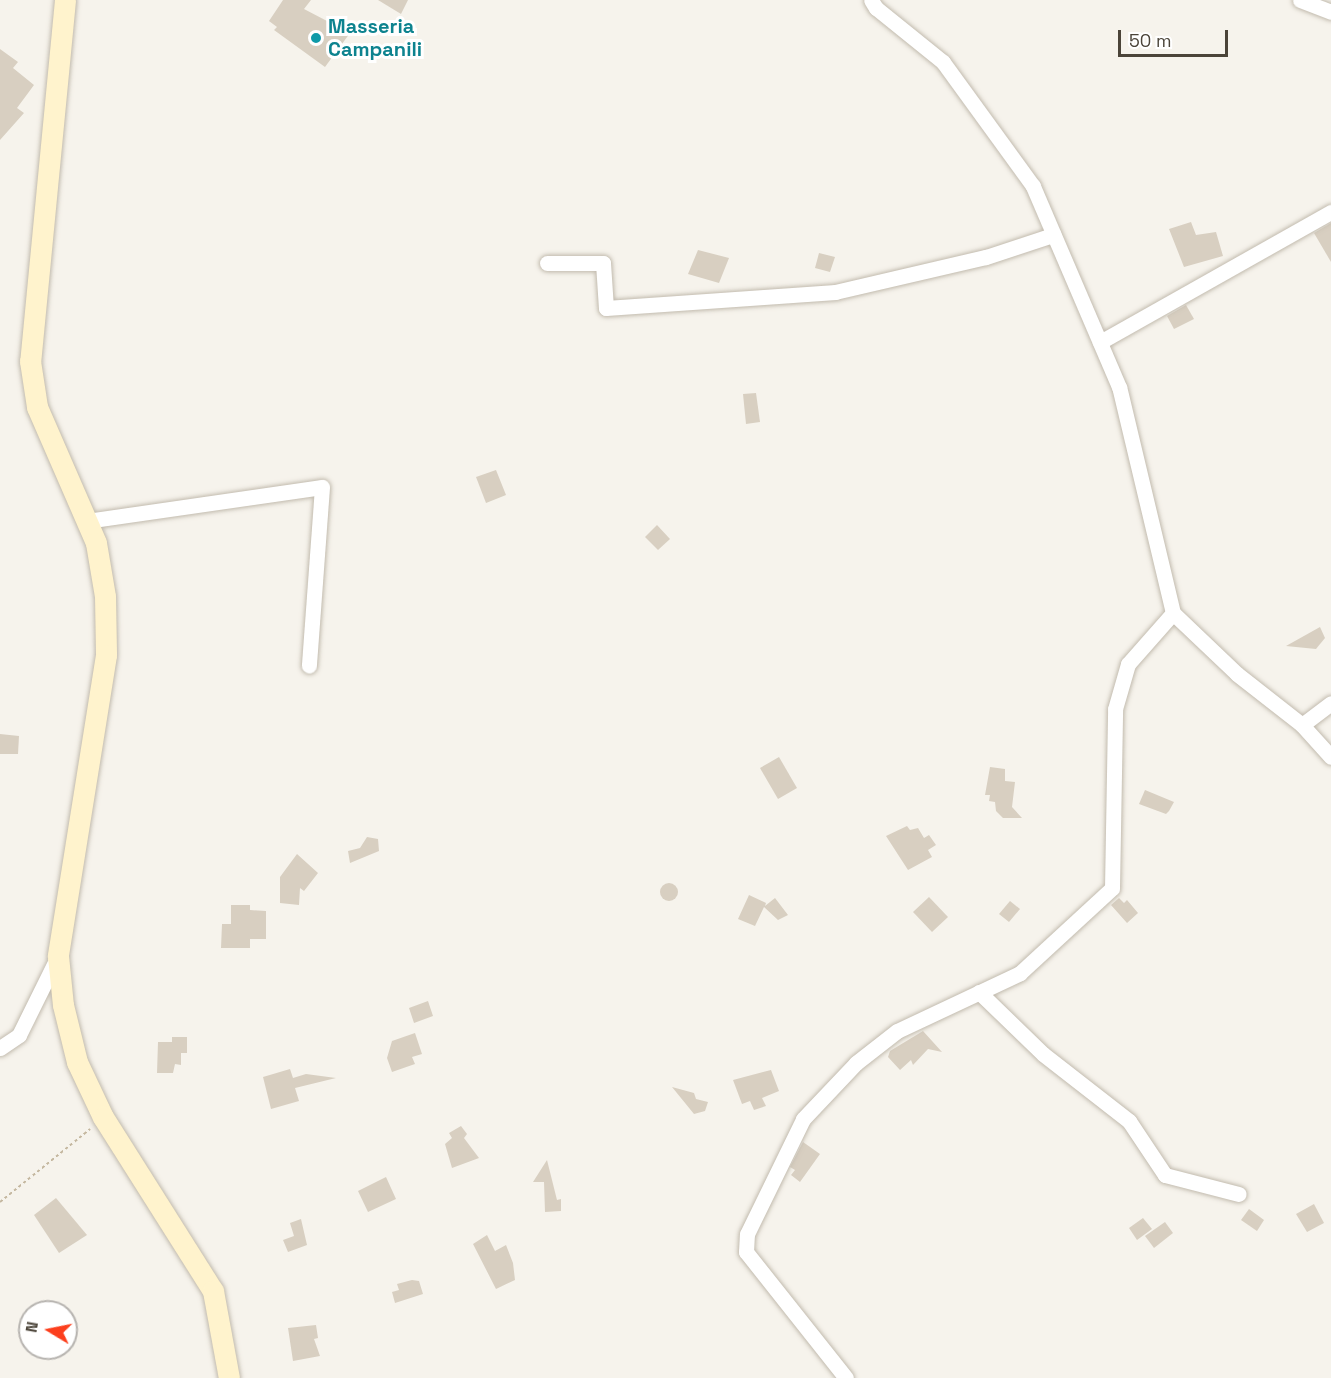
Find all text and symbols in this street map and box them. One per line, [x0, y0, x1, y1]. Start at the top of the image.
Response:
place label: Masseria Campanili [328, 14, 422, 61]
scale bar [1121, 18, 1230, 56]
text: 50 m [1129, 29, 1171, 52]
marker: Masseria Campanili [309, 31, 323, 45]
north arrow [18, 1300, 78, 1360]
text: N [20, 1320, 43, 1334]

